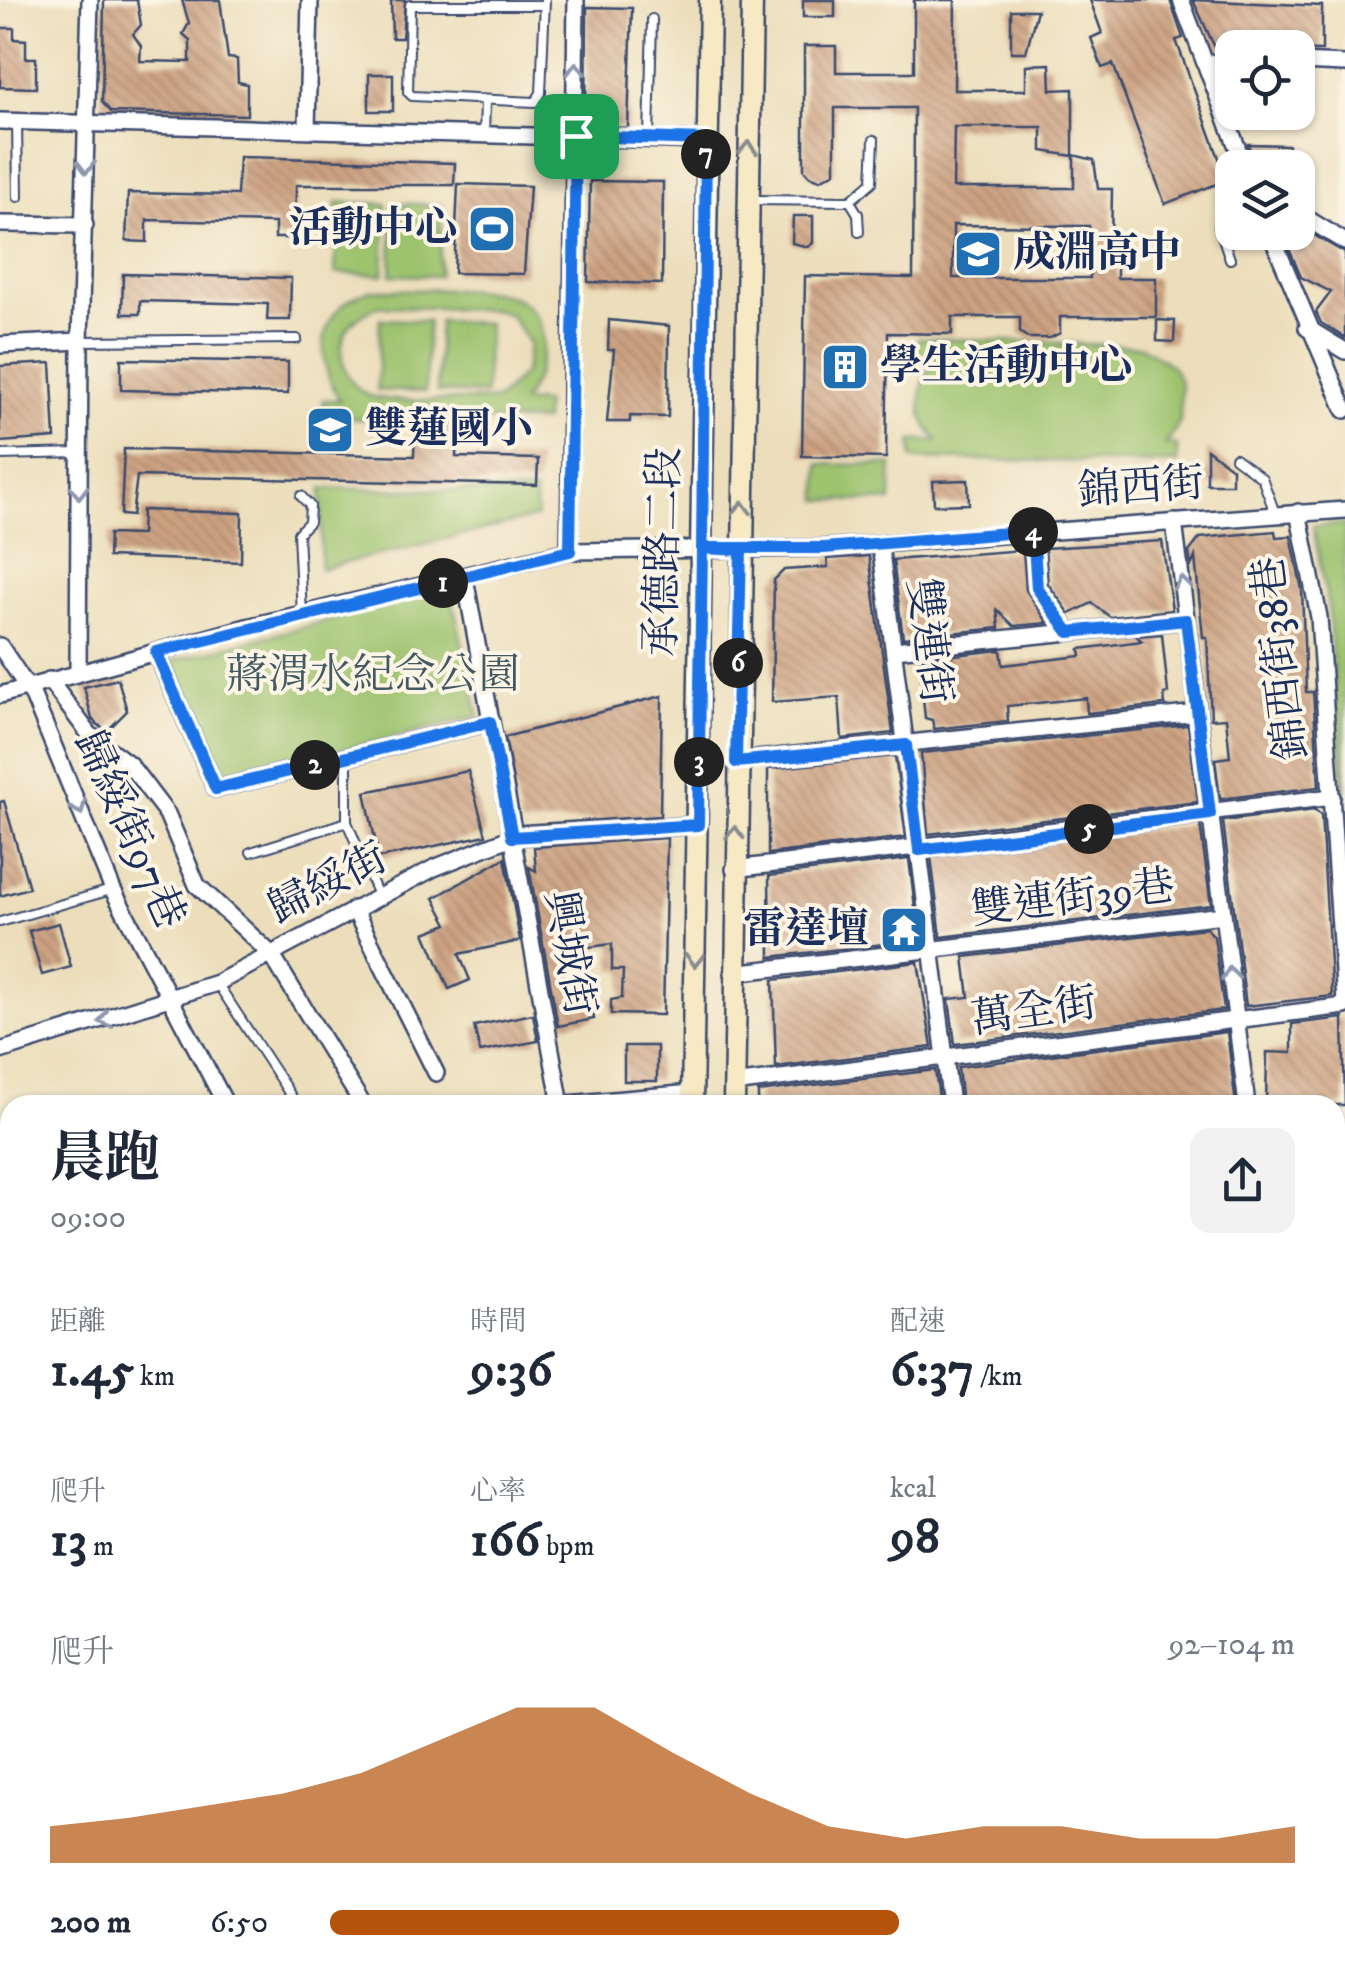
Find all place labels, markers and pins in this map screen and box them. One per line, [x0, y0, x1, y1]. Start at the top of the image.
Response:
pin [534, 94, 619, 179]
pin: 7 [681, 129, 731, 179]
place label: 活動中心 [289, 203, 457, 255]
sports icon: 活動中心 [466, 203, 518, 255]
school or university icon: 成淵高中 [952, 228, 1004, 280]
place label: 成淵高中 [1013, 228, 1181, 280]
building icon: 學生活動中心 [819, 341, 871, 393]
place label: 學生活動中心 [880, 341, 1132, 393]
school or university icon: 雙蓮國小 [304, 404, 356, 456]
place label: 雙蓮國小 [365, 404, 533, 456]
pin: 4 [1008, 507, 1058, 557]
pin: 1 [418, 558, 468, 608]
pin: 6 [713, 638, 763, 688]
pin: 3 [674, 737, 724, 787]
pin: 2 [290, 740, 340, 790]
pin: 5 [1064, 804, 1114, 854]
place label: 雷達壇 [743, 904, 869, 956]
temple icon: 雷達壇 [878, 904, 930, 956]

